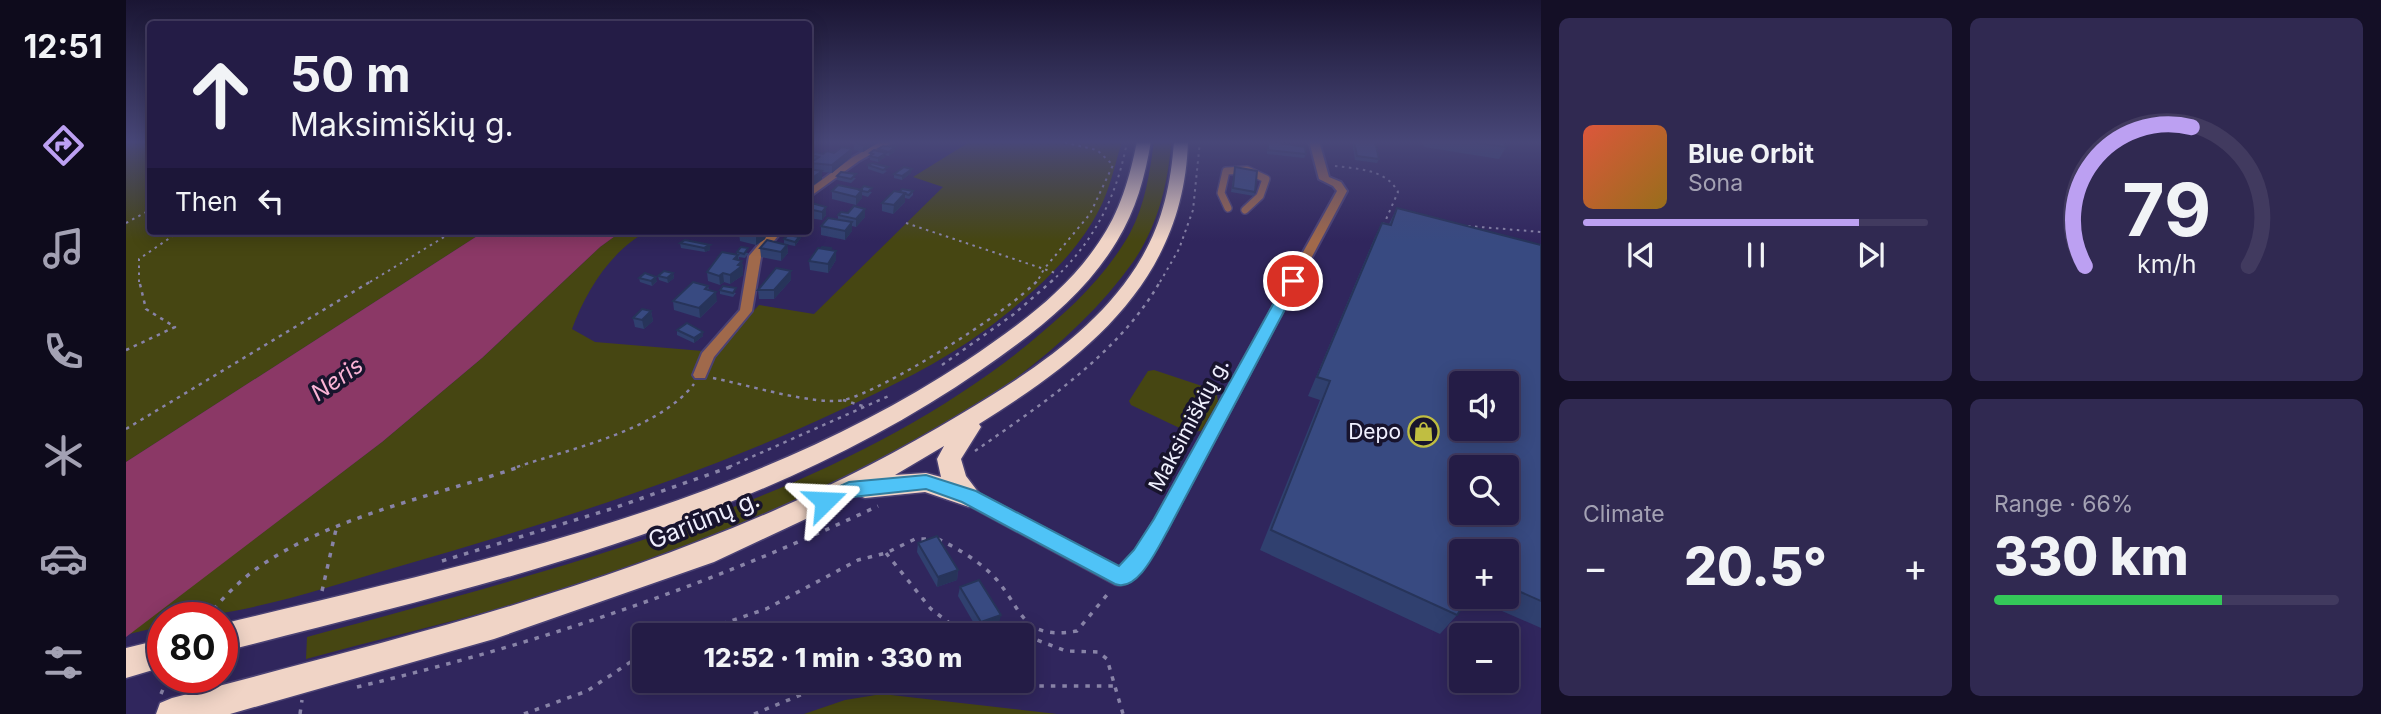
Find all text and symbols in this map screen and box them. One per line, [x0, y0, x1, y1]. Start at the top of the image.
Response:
text: 12:51 [24, 27, 102, 66]
text: 50 m [290, 45, 411, 104]
icon: ahead [175, 49, 266, 140]
text: Maksimiškių g. [290, 105, 514, 144]
icon: directions [39, 121, 88, 170]
text: Blue Orbit [1688, 138, 1814, 169]
text: 79 [2122, 165, 2211, 254]
text: Sona [1688, 169, 1743, 197]
icon: left [252, 182, 290, 220]
text: Then [175, 186, 238, 217]
icon: music [39, 224, 88, 273]
icon: previous [1622, 236, 1660, 274]
icon: pause [1737, 236, 1775, 274]
icon: next [1852, 236, 1890, 274]
text: km/h [2137, 249, 2196, 279]
pin [1263, 251, 1323, 311]
icon: arrive [1274, 262, 1312, 300]
icon: phone [39, 327, 88, 376]
water label: Neris [305, 351, 369, 407]
street label: Maksimiškių g. [1143, 354, 1234, 495]
map controls [1449, 371, 1519, 693]
button: sound [1449, 371, 1519, 441]
shop icon: Depo [1407, 415, 1441, 449]
place label: Depo [1348, 419, 1401, 444]
icon: climate [39, 431, 88, 480]
button: search [1449, 455, 1519, 525]
position arrow [788, 464, 862, 538]
street label: Gariūnų g. [644, 484, 764, 555]
text: Range · 66% [1994, 490, 2133, 518]
text: Climate [1583, 500, 1665, 528]
text: 330 km [1994, 525, 2189, 588]
icon: car [39, 534, 88, 583]
text: 20.5° [1684, 535, 1827, 598]
button: + [1449, 539, 1519, 609]
text: − [1583, 544, 1608, 590]
text: + [1903, 544, 1928, 590]
speed limit sign: 80 [147, 602, 238, 693]
button: − [1449, 623, 1519, 693]
icon: filters [39, 638, 88, 687]
text: 12:52 · 1 min · 330 m [704, 642, 962, 673]

